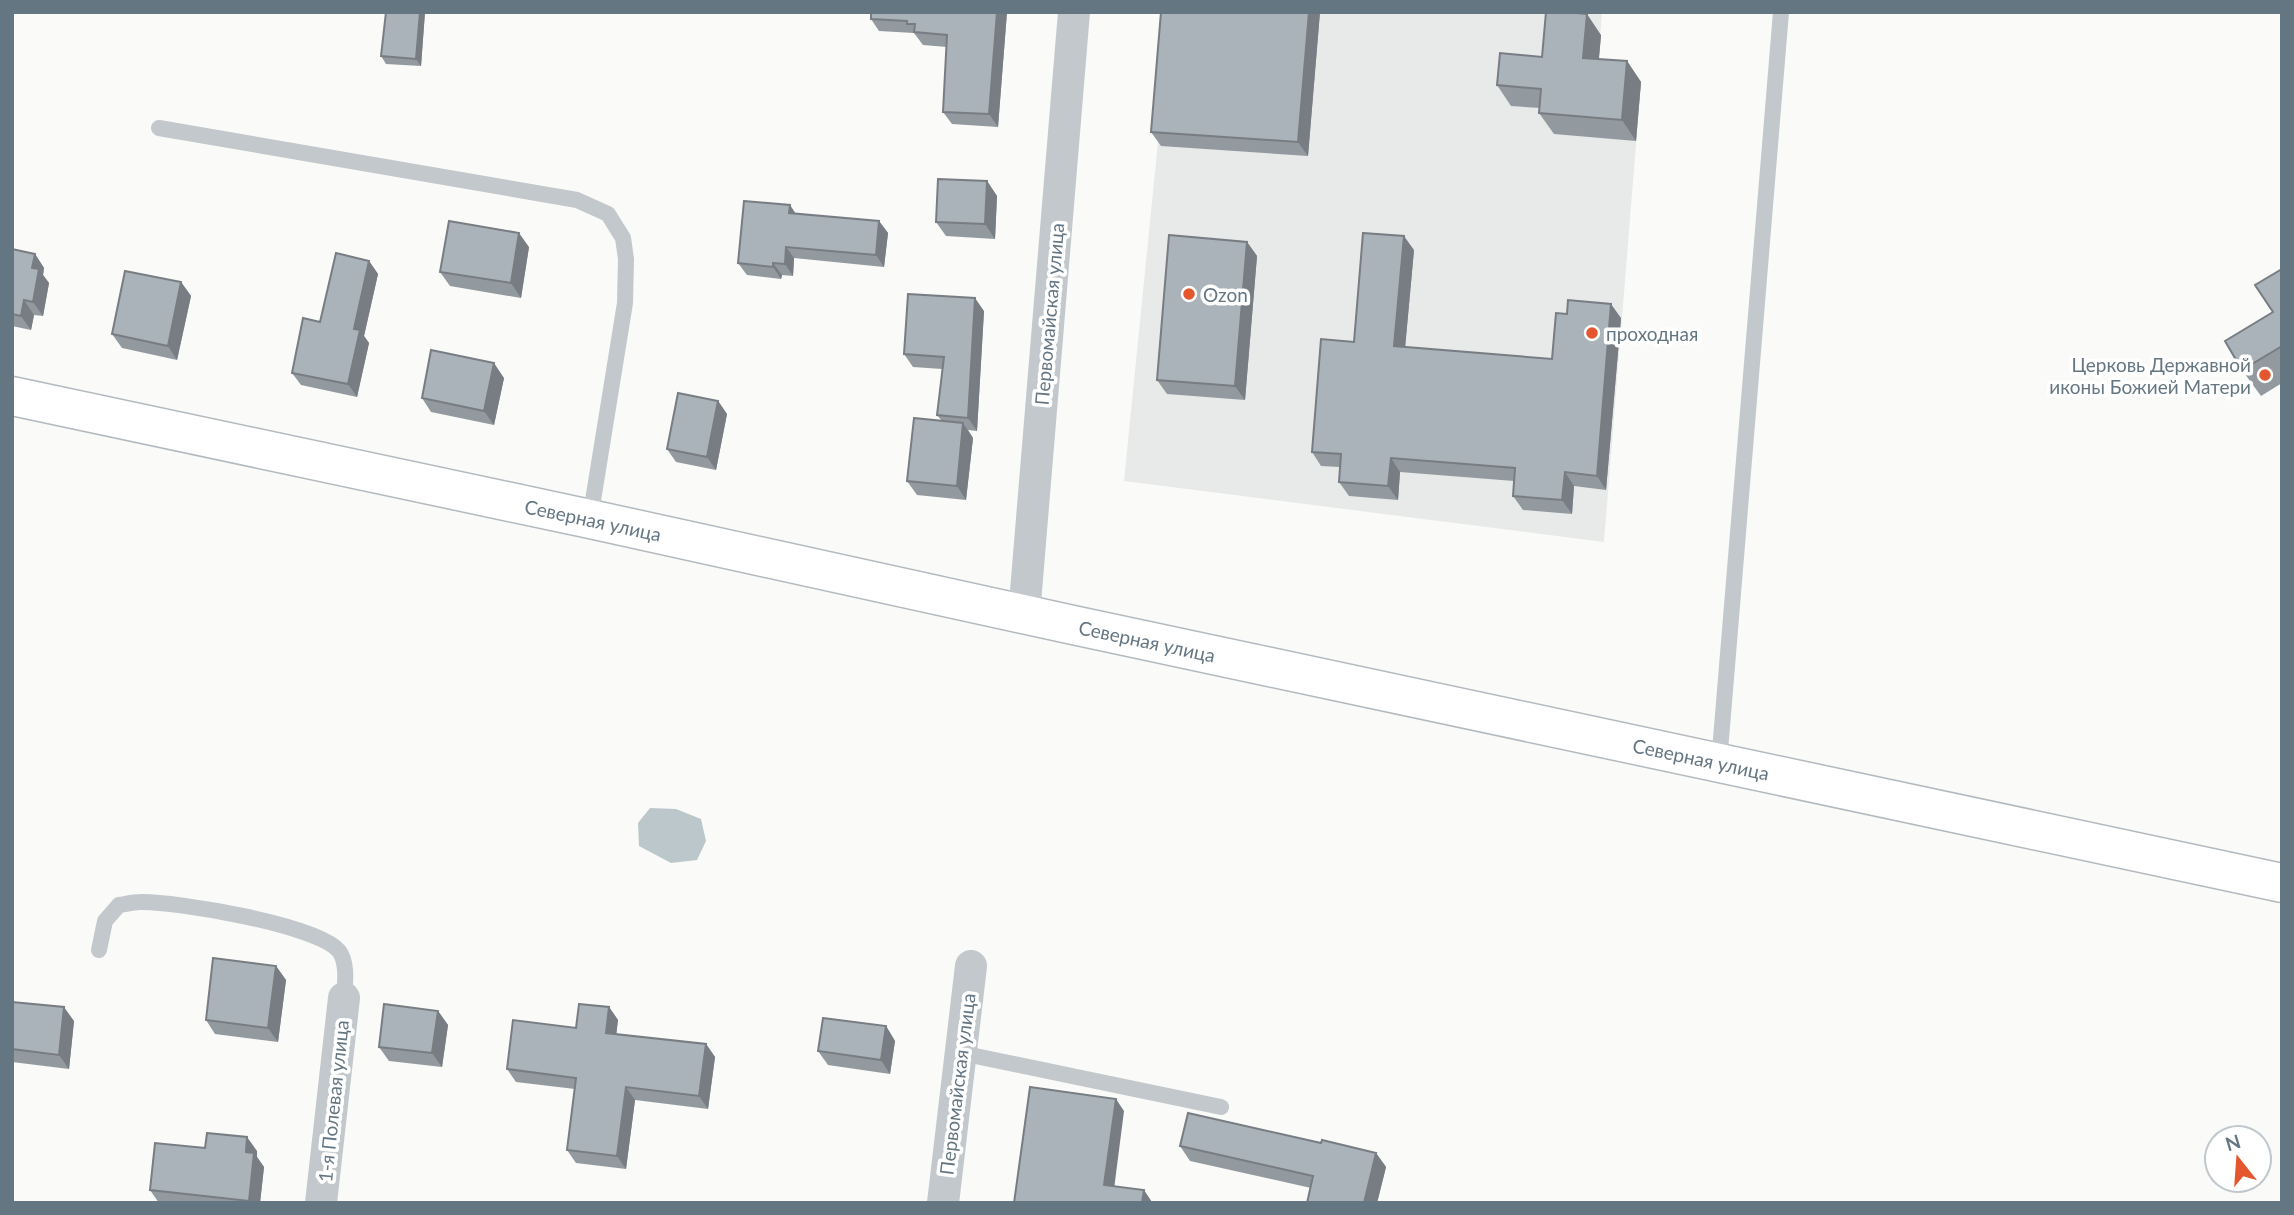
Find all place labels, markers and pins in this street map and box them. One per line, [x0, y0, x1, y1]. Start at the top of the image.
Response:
place label: Ozon [1203, 283, 1248, 306]
marker: Ozon [1181, 286, 1197, 302]
place label: проходная [1606, 322, 1698, 345]
marker: проходная [1584, 325, 1600, 341]
place label: Церковь Державной иконы Божией Матери [2049, 353, 2251, 398]
marker: Церковь Державной иконы Божией Матери [2257, 367, 2273, 383]

